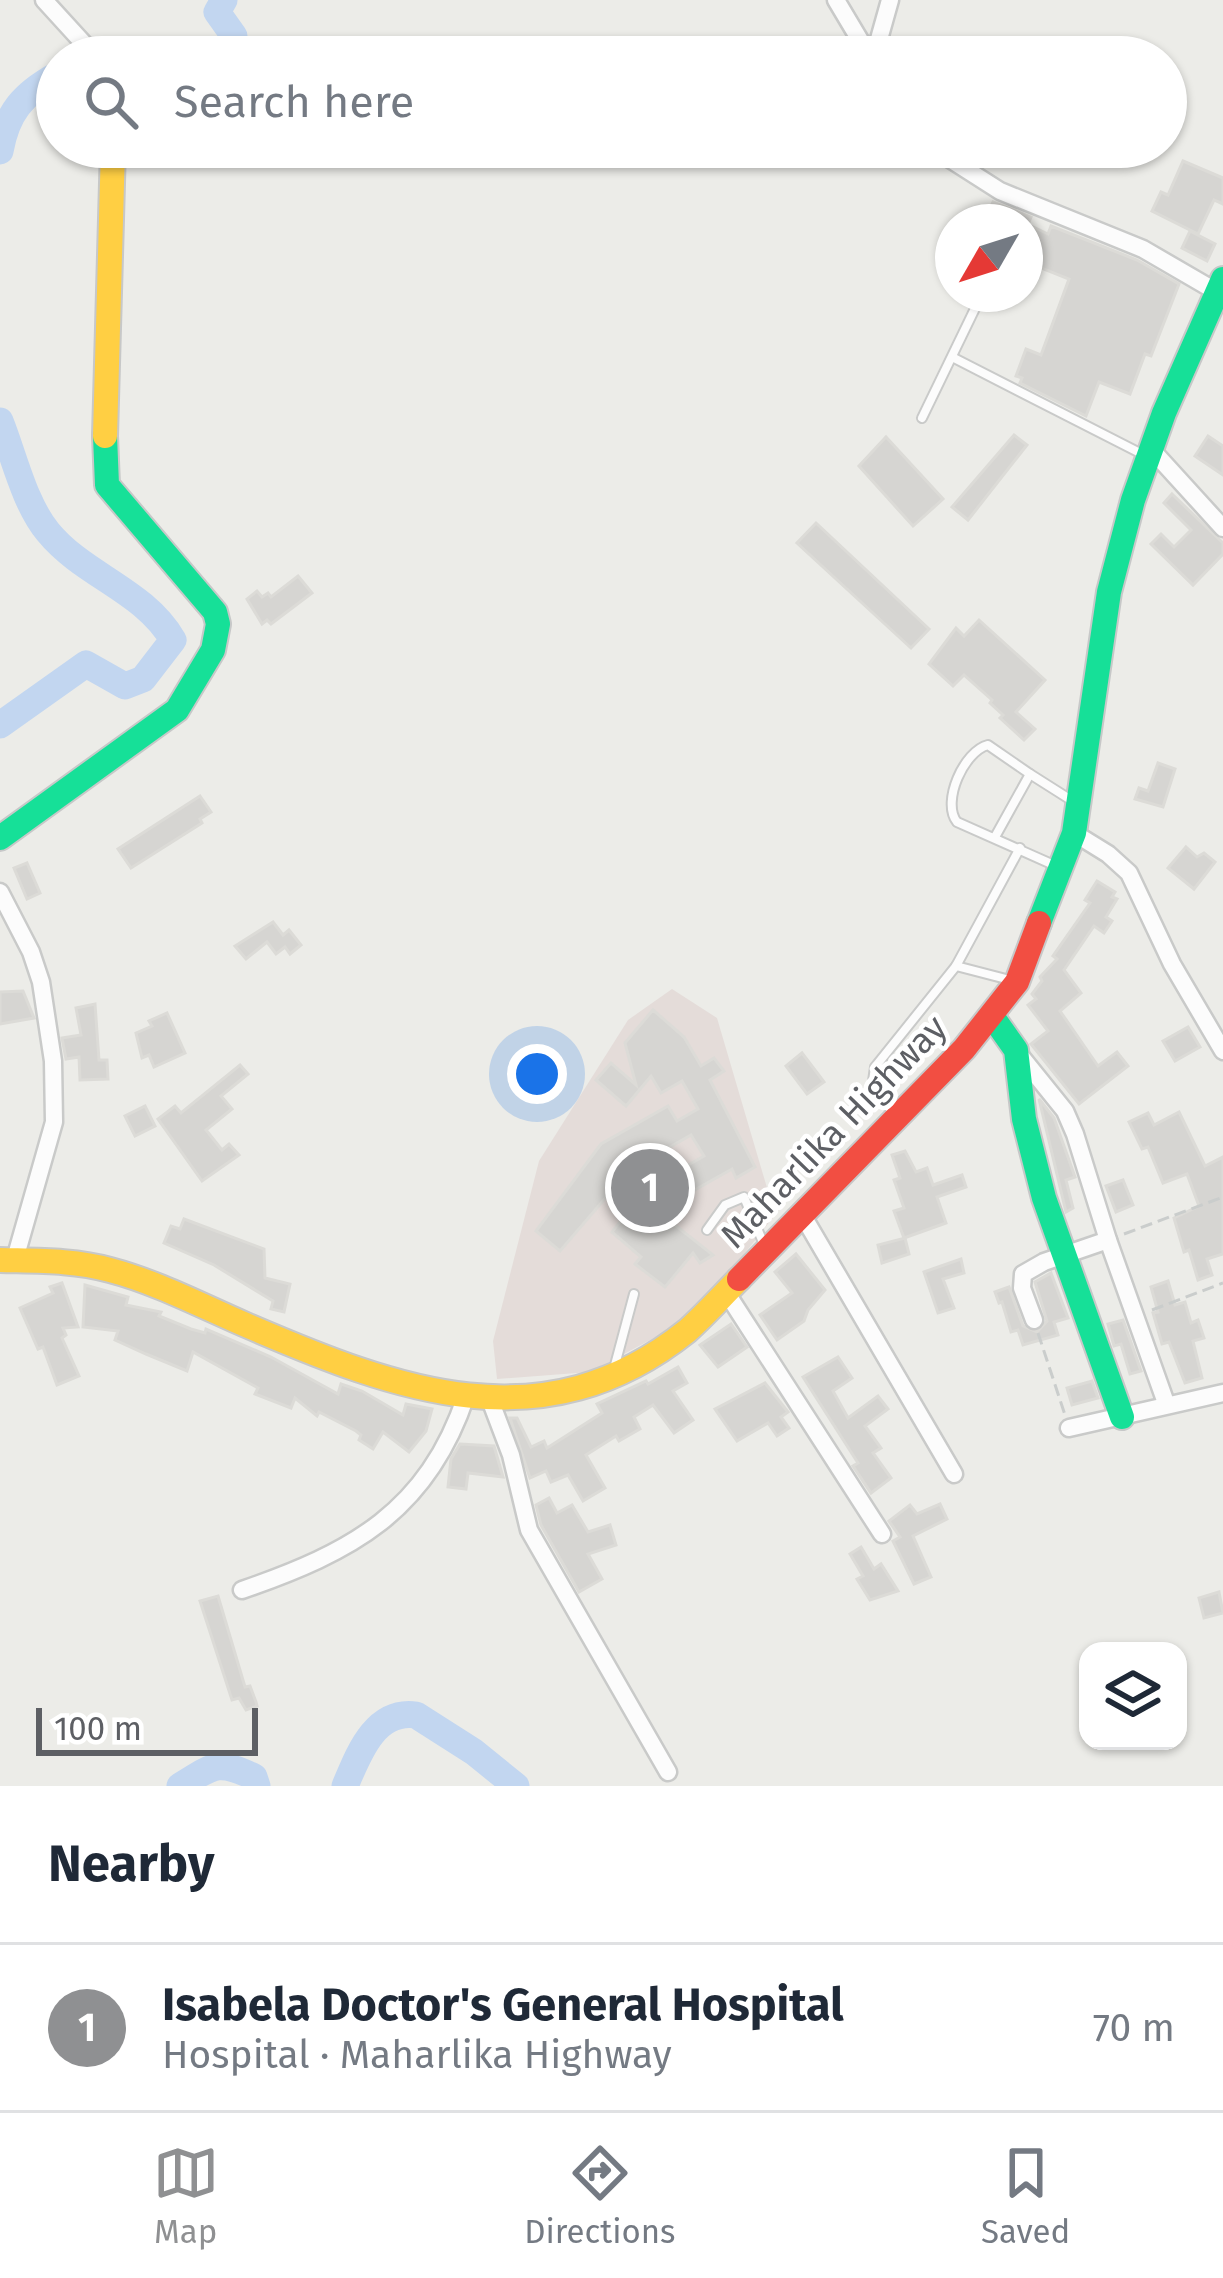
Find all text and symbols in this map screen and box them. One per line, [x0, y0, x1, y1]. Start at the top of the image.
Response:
search box [36, 36, 1187, 168]
icon: search [78, 69, 144, 135]
text: Search here [174, 75, 414, 129]
north arrow [935, 204, 1043, 312]
street label: Maharlika Highway [711, 1006, 956, 1257]
your location [507, 1044, 567, 1104]
pin: 1 [611, 1143, 689, 1233]
map controls [1079, 1642, 1187, 1750]
button: layers [1079, 1642, 1187, 1750]
scale bar [36, 1702, 258, 1755]
text: 100 m [54, 1709, 142, 1749]
text: Nearby [48, 1833, 214, 1895]
text: Isabela Doctor's General Hospital [162, 1978, 844, 2032]
text: 1 [78, 2005, 96, 2051]
text: 70 m [1093, 2005, 1175, 2051]
text: Hospital · Maharlika Highway [162, 2032, 672, 2078]
tab: Map [153, 2140, 219, 2252]
tab: Directions [524, 2140, 676, 2252]
tab: Saved [981, 2140, 1070, 2252]

